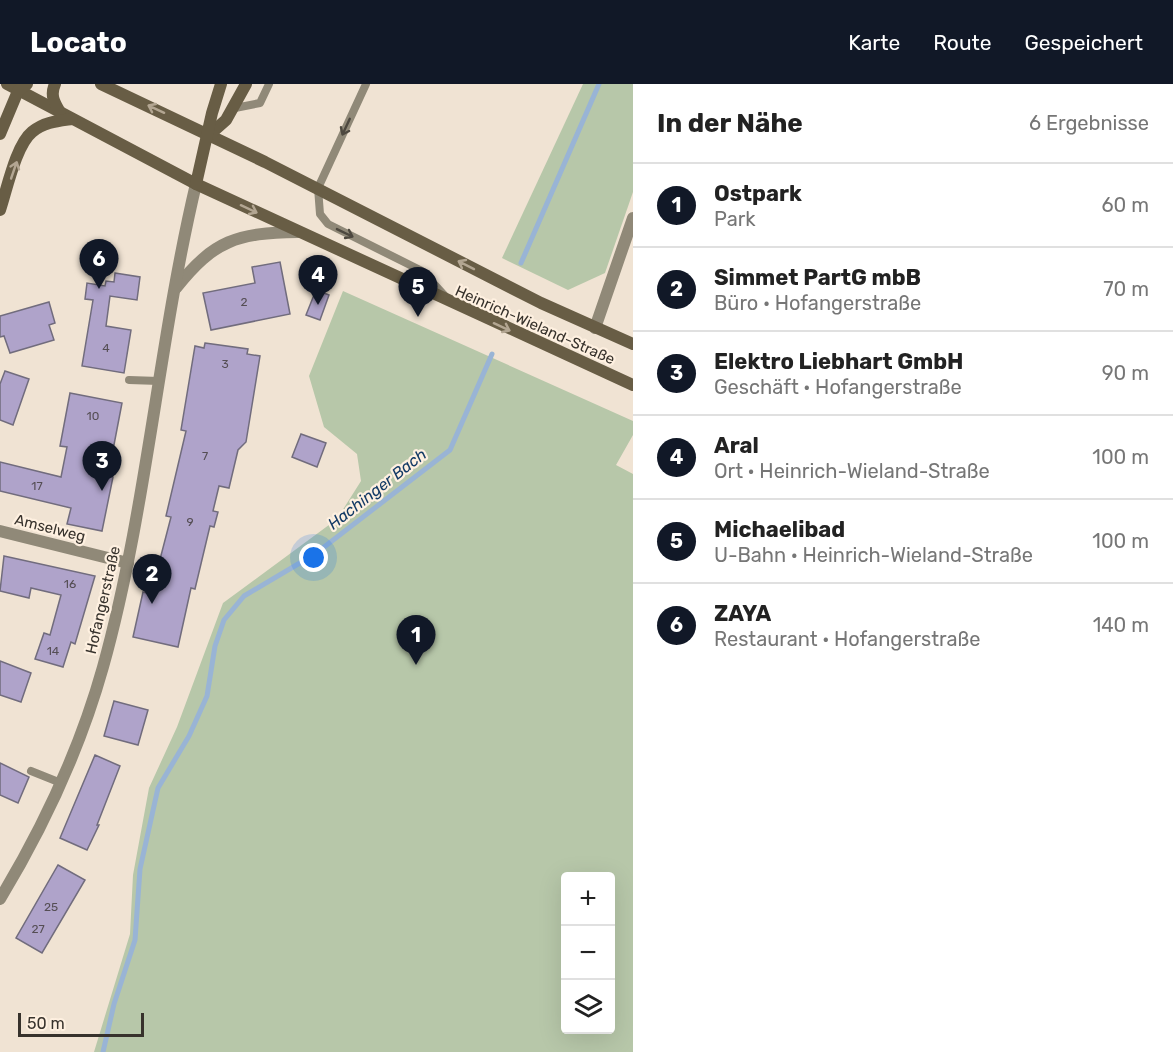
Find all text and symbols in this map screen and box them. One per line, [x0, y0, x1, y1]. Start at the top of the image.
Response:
text: Locato [30, 26, 127, 59]
text: Karte [848, 30, 900, 55]
text: Route [933, 30, 992, 55]
text: Gespeichert [1025, 30, 1143, 55]
one-way arrow [147, 103, 165, 115]
text: In der Nähe [657, 108, 803, 139]
text: 6 Ergebnisse [1029, 111, 1149, 135]
one-way arrow [340, 117, 351, 135]
one-way arrow [9, 161, 20, 180]
text: Ostpark [714, 180, 802, 207]
text: 1 [672, 193, 681, 217]
text: 60 m [1102, 193, 1149, 217]
one-way arrow [240, 204, 258, 215]
text: Park [714, 207, 756, 231]
one-way arrow [336, 227, 354, 239]
pin: 6 [80, 240, 118, 289]
pin: 4 [298, 256, 338, 305]
one-way arrow [458, 259, 476, 270]
text: Simmet PartG mbB [714, 264, 921, 291]
pin: 5 [398, 268, 438, 317]
text: 2 [670, 277, 683, 301]
text: 70 m [1103, 277, 1149, 301]
street label: Heinrich-Wieland-Straße [452, 282, 618, 368]
text: Büro · Hofangerstraße [714, 291, 921, 315]
house number: 2 [240, 295, 248, 309]
one-way arrow [493, 321, 511, 333]
house number: 4 [102, 341, 110, 355]
text: Elektro Liebhart GmbH [714, 348, 963, 375]
house number: 3 [221, 357, 229, 371]
text: 3 [670, 361, 683, 385]
text: 90 m [1102, 361, 1149, 385]
text: Geschäft · Hofangerstraße [714, 375, 962, 399]
house number: 10 [87, 409, 99, 423]
text: Aral [714, 432, 759, 459]
pin: 3 [82, 442, 122, 491]
water label: Hachinger Bach [324, 445, 430, 533]
text: 4 [670, 445, 683, 469]
text: 100 m [1092, 445, 1149, 469]
house number: 7 [202, 449, 208, 463]
text: Ort · Heinrich-Wieland-Straße [714, 459, 990, 483]
house number: 17 [31, 479, 43, 493]
street label: Amselweg [13, 511, 87, 545]
house number: 9 [186, 515, 194, 529]
text: Michaelibad [714, 516, 845, 543]
text: 5 [670, 529, 683, 553]
text: 100 m [1092, 529, 1149, 553]
your location [299, 543, 328, 572]
text: U-Bahn · Heinrich-Wieland-Straße [714, 543, 1033, 567]
street label: Hofangerstraße [82, 544, 124, 656]
pin: 2 [132, 554, 172, 604]
house number: 16 [64, 577, 76, 591]
text: ZAYA [714, 600, 771, 627]
text: 6 [670, 613, 683, 637]
text: 140 m [1093, 613, 1149, 637]
pin: 1 [396, 616, 436, 665]
text: Restaurant · Hofangerstraße [714, 627, 980, 651]
house number: 14 [47, 644, 60, 658]
map controls [561, 872, 615, 1034]
button: + [561, 872, 615, 926]
house number: 25 [44, 900, 58, 914]
house number: 27 [31, 922, 45, 936]
button: − [561, 926, 615, 980]
button: layers [561, 980, 615, 1034]
scale bar [18, 1010, 144, 1038]
text: 50 m [27, 1014, 65, 1033]

